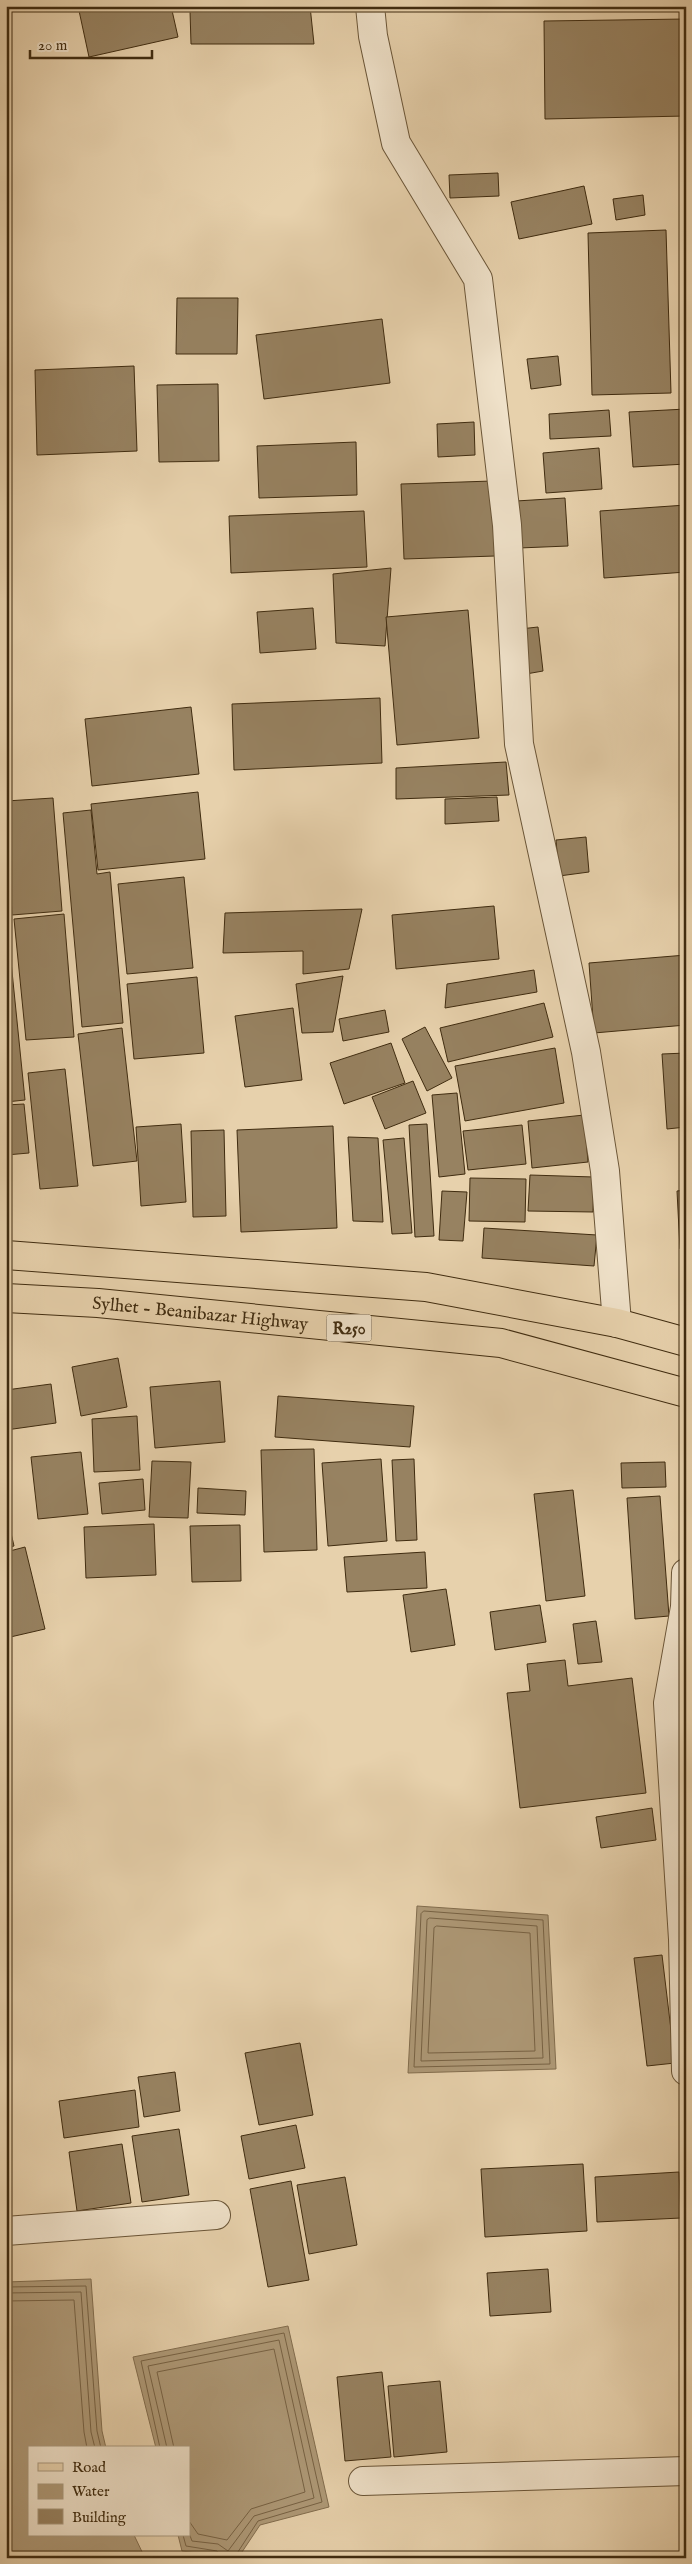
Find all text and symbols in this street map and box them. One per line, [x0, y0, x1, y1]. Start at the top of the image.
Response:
scale bar [30, 28, 152, 60]
text: 20 m [38, 36, 68, 55]
street label: Sylhet - Beanibazar Highway [92, 1293, 309, 1337]
road number: R250 [326, 1315, 372, 1342]
legend [28, 2446, 190, 2536]
text: Road [72, 2458, 107, 2477]
text: Water [72, 2482, 110, 2501]
text: Building [72, 2508, 127, 2527]

